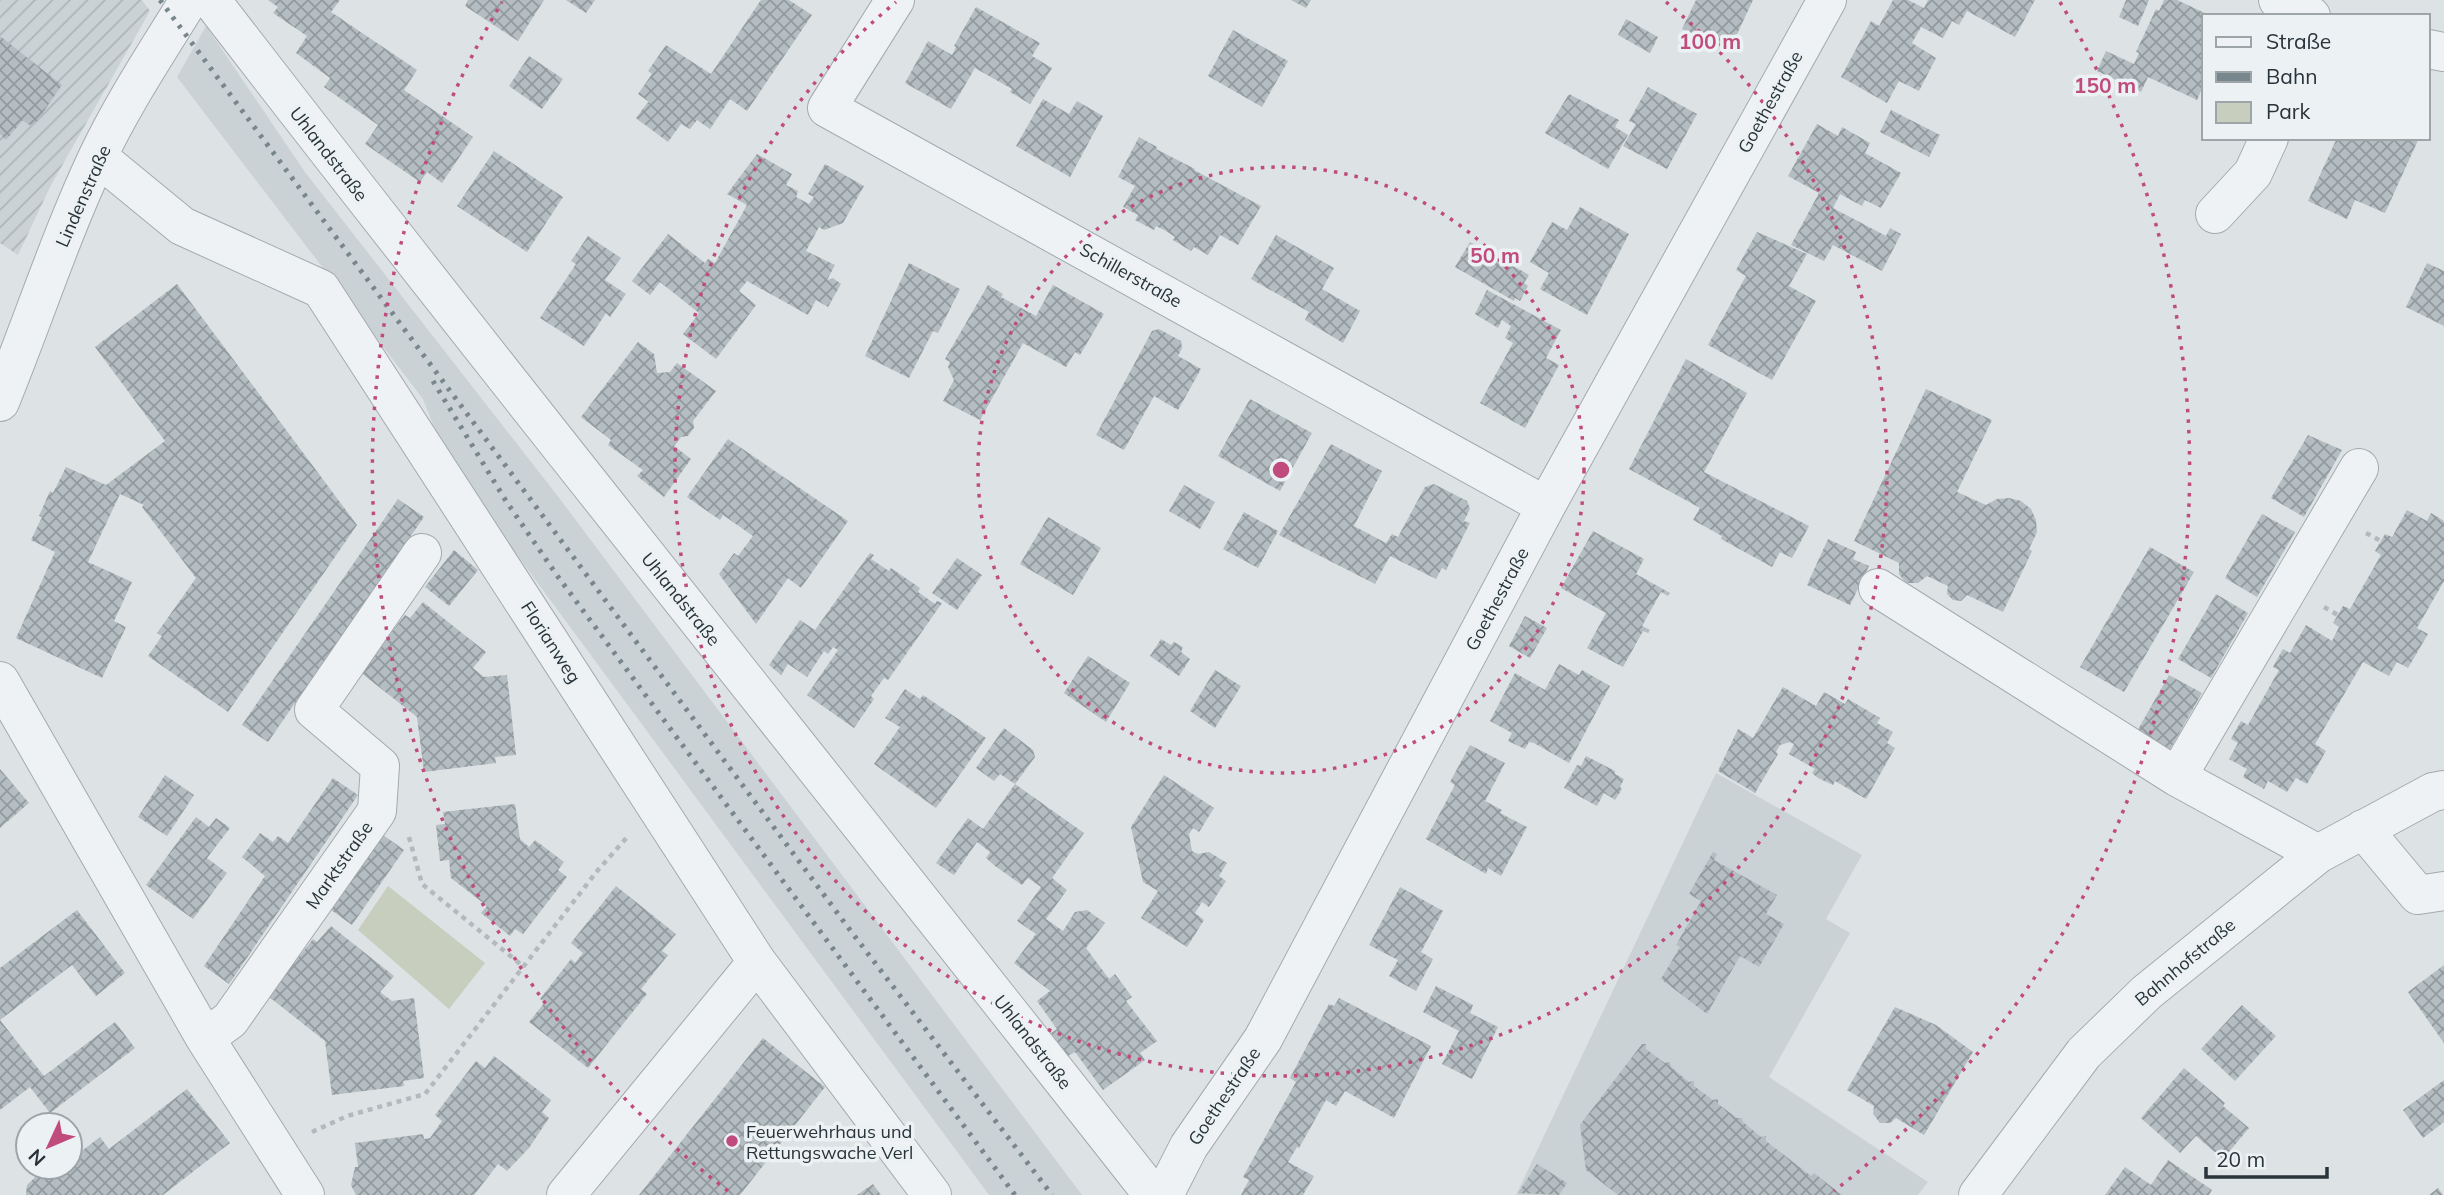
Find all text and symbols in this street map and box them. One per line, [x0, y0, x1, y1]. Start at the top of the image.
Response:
legend [2202, 14, 2430, 140]
text: 100 m [1679, 28, 1741, 54]
text: Straße [2266, 28, 2331, 54]
street label: Goethestraße [1732, 47, 1808, 157]
text: Bahn [2266, 63, 2318, 89]
text: 150 m [2074, 72, 2136, 98]
text: Park [2266, 98, 2310, 124]
street label: Uhlandstraße [285, 102, 373, 206]
street label: Lindenstraße [50, 141, 116, 251]
street label: Schillerstraße [1076, 237, 1186, 313]
text: 50 m [1470, 242, 1520, 268]
centre of rings [1269, 458, 1293, 482]
street label: Goethestraße [1460, 544, 1534, 654]
street label: Uhlandstraße [636, 548, 726, 650]
street label: Florianweg [516, 597, 586, 687]
street label: Marktstraße [300, 817, 378, 913]
street label: Bahnhofstraße [2130, 913, 2240, 1011]
street label: Uhlandstraße [989, 990, 1077, 1094]
street label: Goethestraße [1183, 1043, 1265, 1149]
north arrow [14, 1111, 84, 1181]
place label: Feuerwehrhaus und Rettungswache Verl [746, 1120, 913, 1164]
marker: Feuerwehrhaus und Rettungswache Verl [724, 1133, 740, 1149]
scale bar [2206, 1136, 2327, 1180]
text: N [23, 1144, 50, 1171]
text: 20 m [2216, 1146, 2265, 1172]

